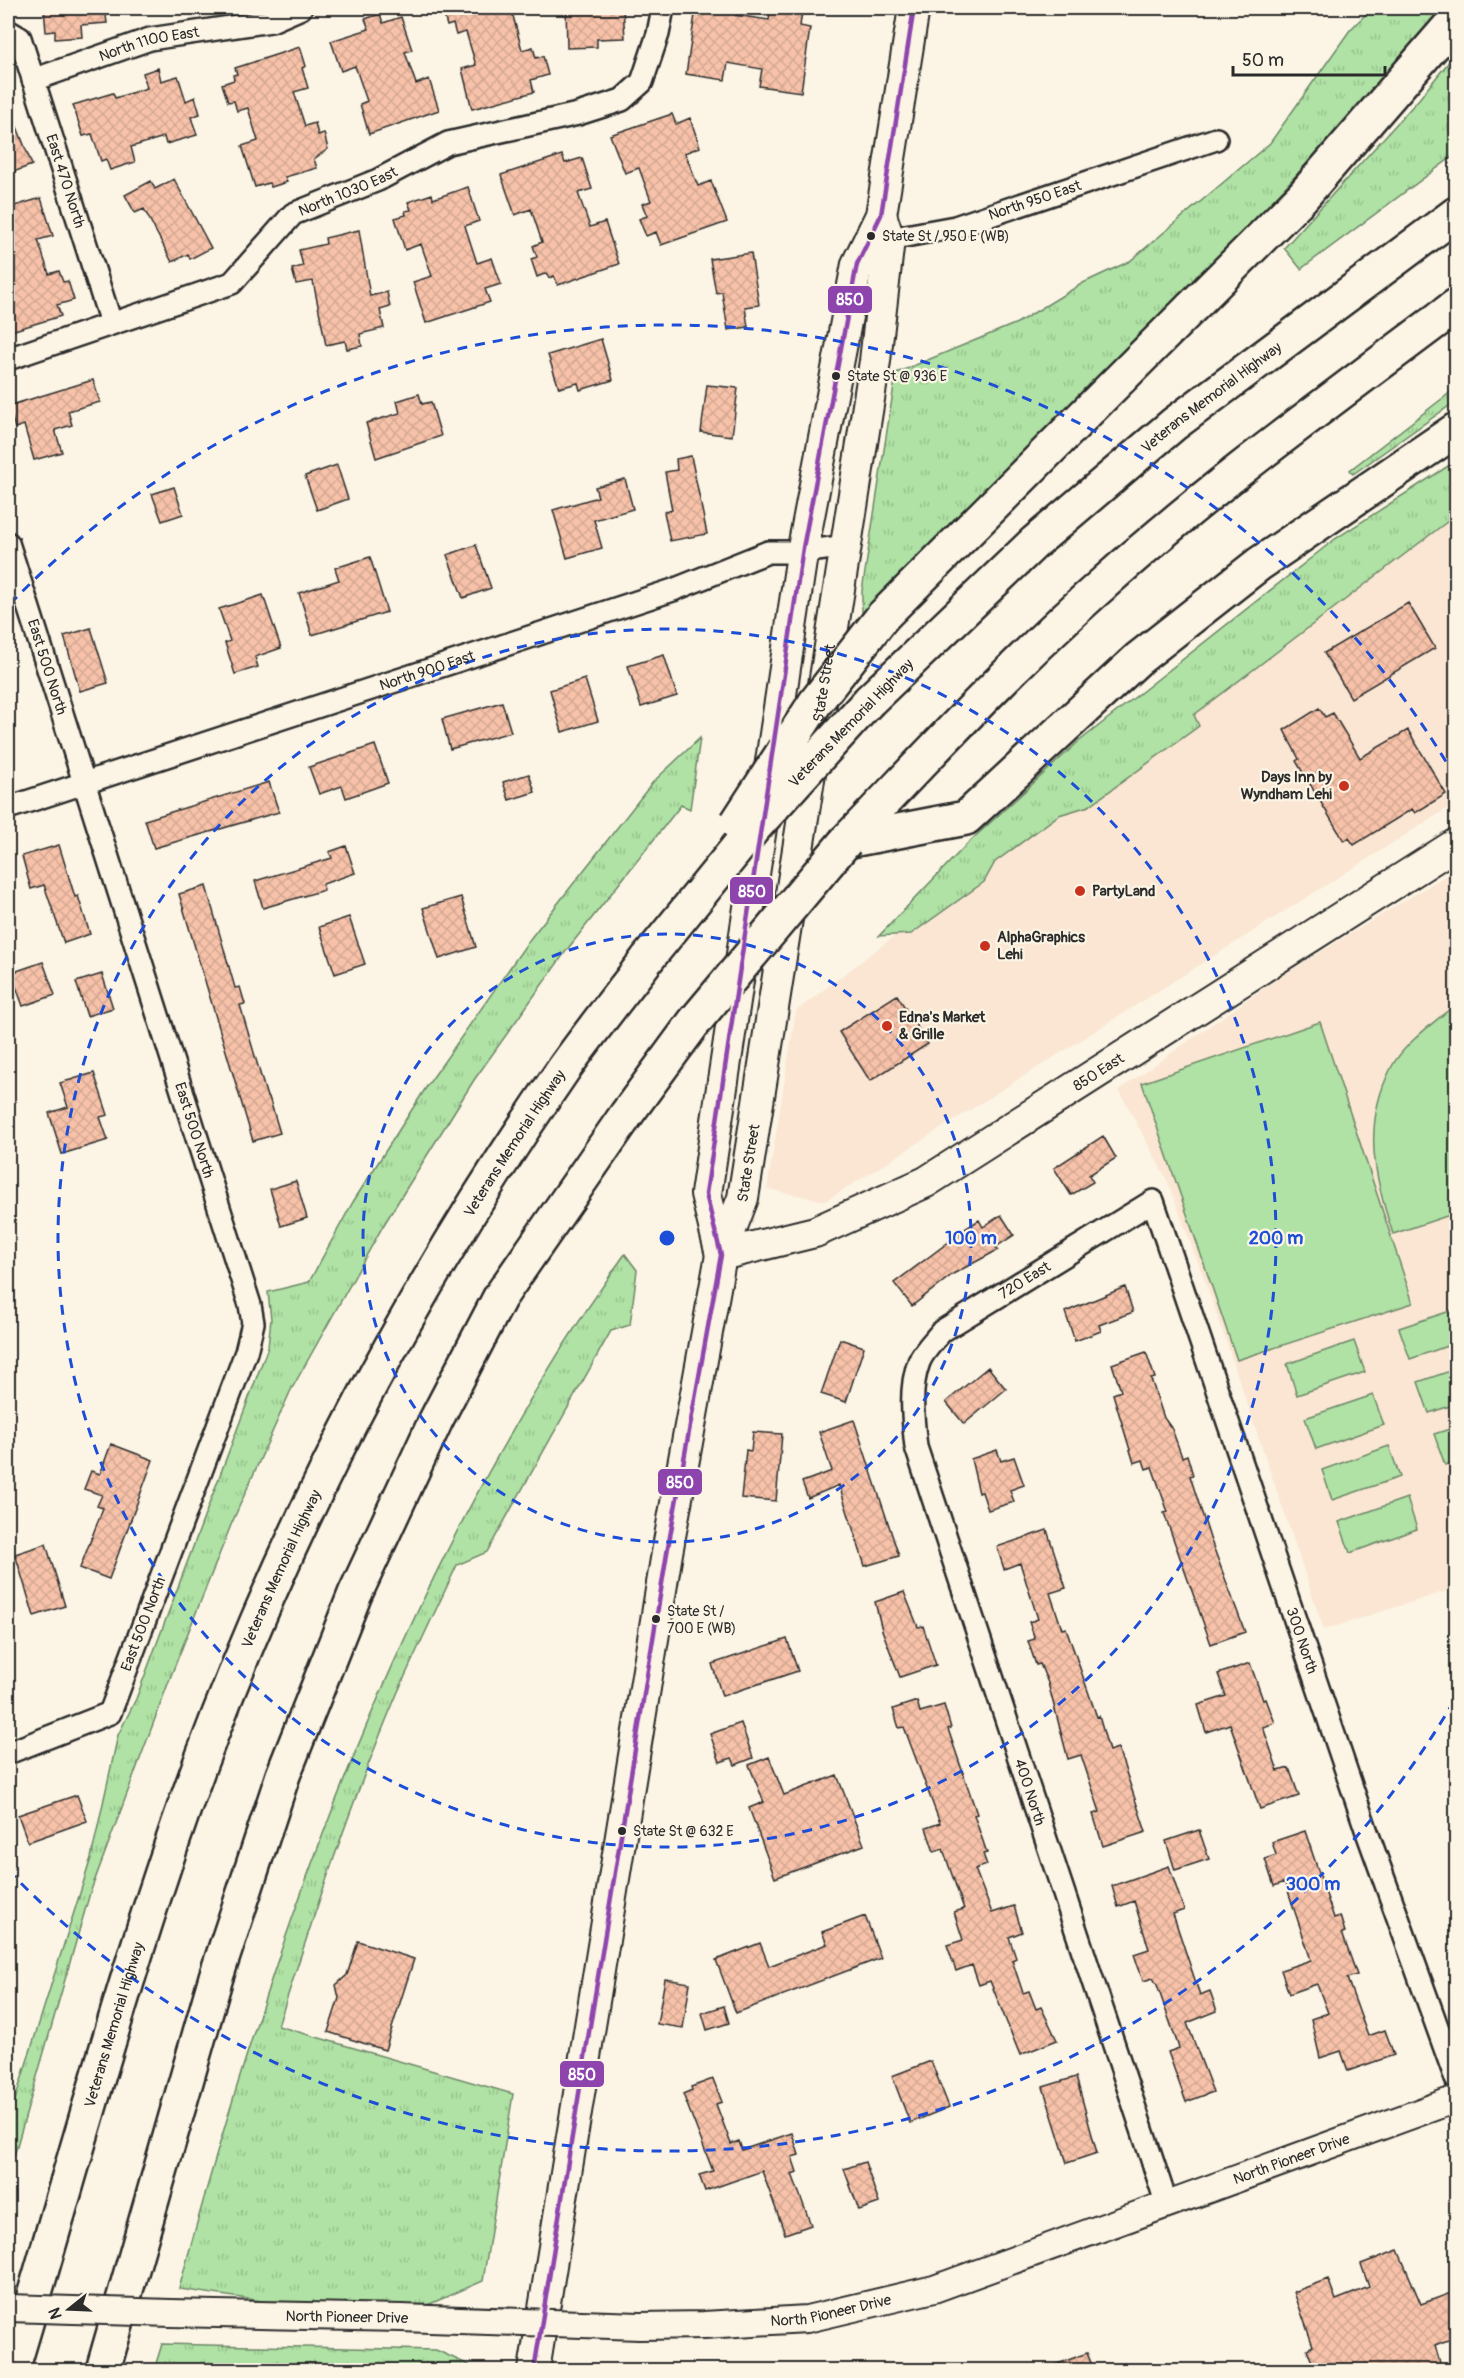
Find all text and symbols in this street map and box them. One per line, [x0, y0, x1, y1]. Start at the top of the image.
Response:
street label: North 1100 East [97, 23, 201, 66]
scale bar [1233, 39, 1384, 77]
text: 50 m [1242, 49, 1284, 72]
street label: East 470 North [41, 132, 89, 231]
street label: North 1030 East [296, 162, 402, 221]
street label: North 950 East [986, 176, 1085, 225]
place label: State St / 950 E (WB) [882, 228, 1009, 245]
marker: State St / 950 E (WB) [865, 230, 877, 242]
line badge: 850 [827, 285, 873, 314]
text: 850 [836, 290, 864, 310]
street label: Veterans Memorial Highway [1138, 338, 1286, 458]
place label: State St @ 936 E [847, 368, 947, 385]
marker: State St @ 936 E [830, 370, 842, 382]
street label: East 500 North [23, 617, 71, 717]
street label: State Street [809, 642, 840, 724]
street label: North 900 East [377, 646, 478, 696]
street label: Veterans Memorial Highway [785, 655, 918, 792]
place label: Days Inn by Wyndham Lehi [1241, 768, 1333, 804]
marker: Days Inn by Wyndham Lehi [1337, 779, 1351, 793]
line badge: 850 [729, 876, 774, 905]
text: 850 [738, 882, 766, 902]
place label: PartyLand [1092, 882, 1155, 901]
marker: PartyLand [1073, 884, 1087, 898]
place label: AlphaGraphics Lehi [997, 928, 1085, 964]
marker: AlphaGraphics Lehi [978, 939, 992, 953]
place label: Edna's Market & Grille [899, 1008, 986, 1044]
marker: Edna's Market & Grille [880, 1019, 894, 1033]
street label: 850 East [1070, 1049, 1129, 1096]
street label: Veterans Memorial Highway [460, 1066, 570, 1221]
street label: East 500 North [170, 1080, 218, 1180]
street label: State Street [733, 1122, 765, 1204]
text: 100 m [945, 1227, 997, 1250]
text: 200 m [1249, 1227, 1303, 1250]
centre of rings [657, 1228, 677, 1248]
street label: 720 East [995, 1257, 1055, 1304]
line badge: 850 [657, 1468, 703, 1496]
text: 850 [666, 1473, 694, 1493]
street label: Veterans Memorial Highway [238, 1486, 326, 1651]
street label: East 500 North [117, 1574, 170, 1674]
place label: State St / 700 E (WB) [667, 1603, 736, 1637]
street label: 300 North [1282, 1605, 1322, 1676]
marker: State St / 700 E (WB) [650, 1613, 662, 1625]
street label: 400 North [1010, 1756, 1049, 1828]
place label: State St @ 632 E [633, 1823, 734, 1840]
marker: State St @ 632 E [616, 1825, 628, 1837]
text: 300 m [1286, 1873, 1340, 1896]
street label: Veterans Memorial Highway [81, 1939, 149, 2110]
line badge: 850 [559, 2060, 605, 2088]
text: 850 [568, 2065, 596, 2085]
street label: North Pioneer Drive [1231, 2129, 1353, 2189]
north arrow [39, 2279, 99, 2339]
street label: North Pioneer Drive [770, 2290, 894, 2331]
text: N [44, 2305, 67, 2322]
street label: North Pioneer Drive [286, 2307, 409, 2328]

